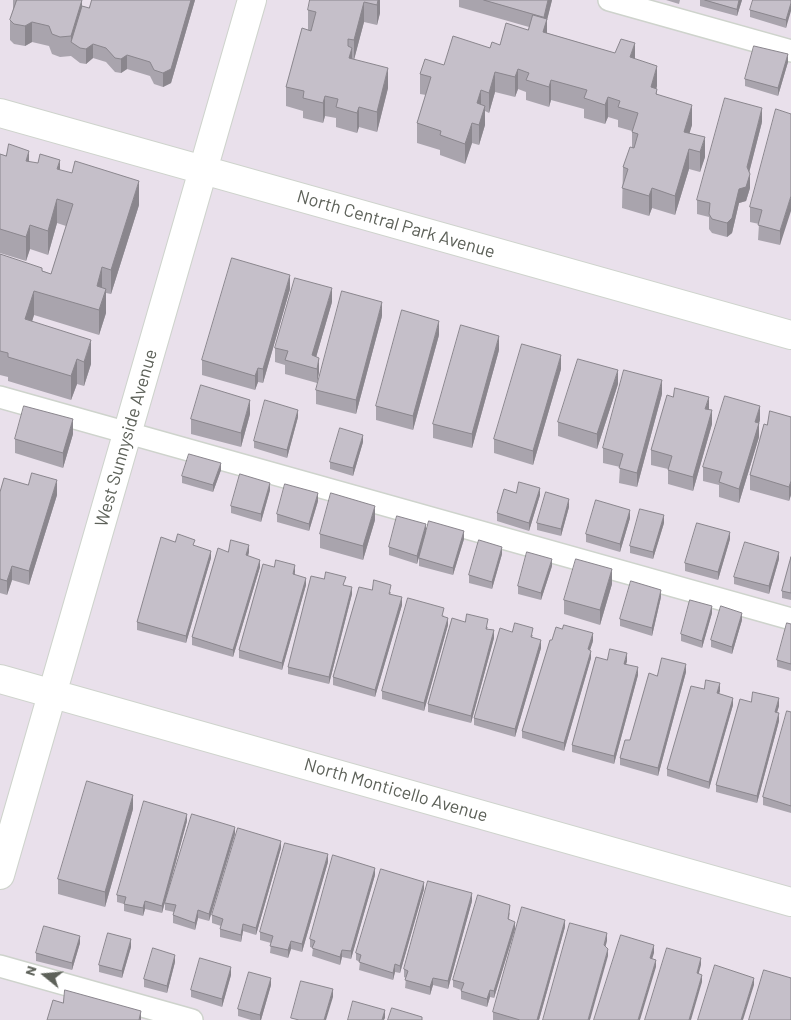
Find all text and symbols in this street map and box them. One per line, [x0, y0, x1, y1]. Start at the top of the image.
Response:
street label: North Central Park Avenue [294, 185, 498, 263]
street label: West Sunnyside Avenue [90, 347, 162, 529]
street label: North Monticello Avenue [302, 753, 490, 827]
north arrow [20, 950, 70, 1000]
text: N [21, 964, 40, 977]

